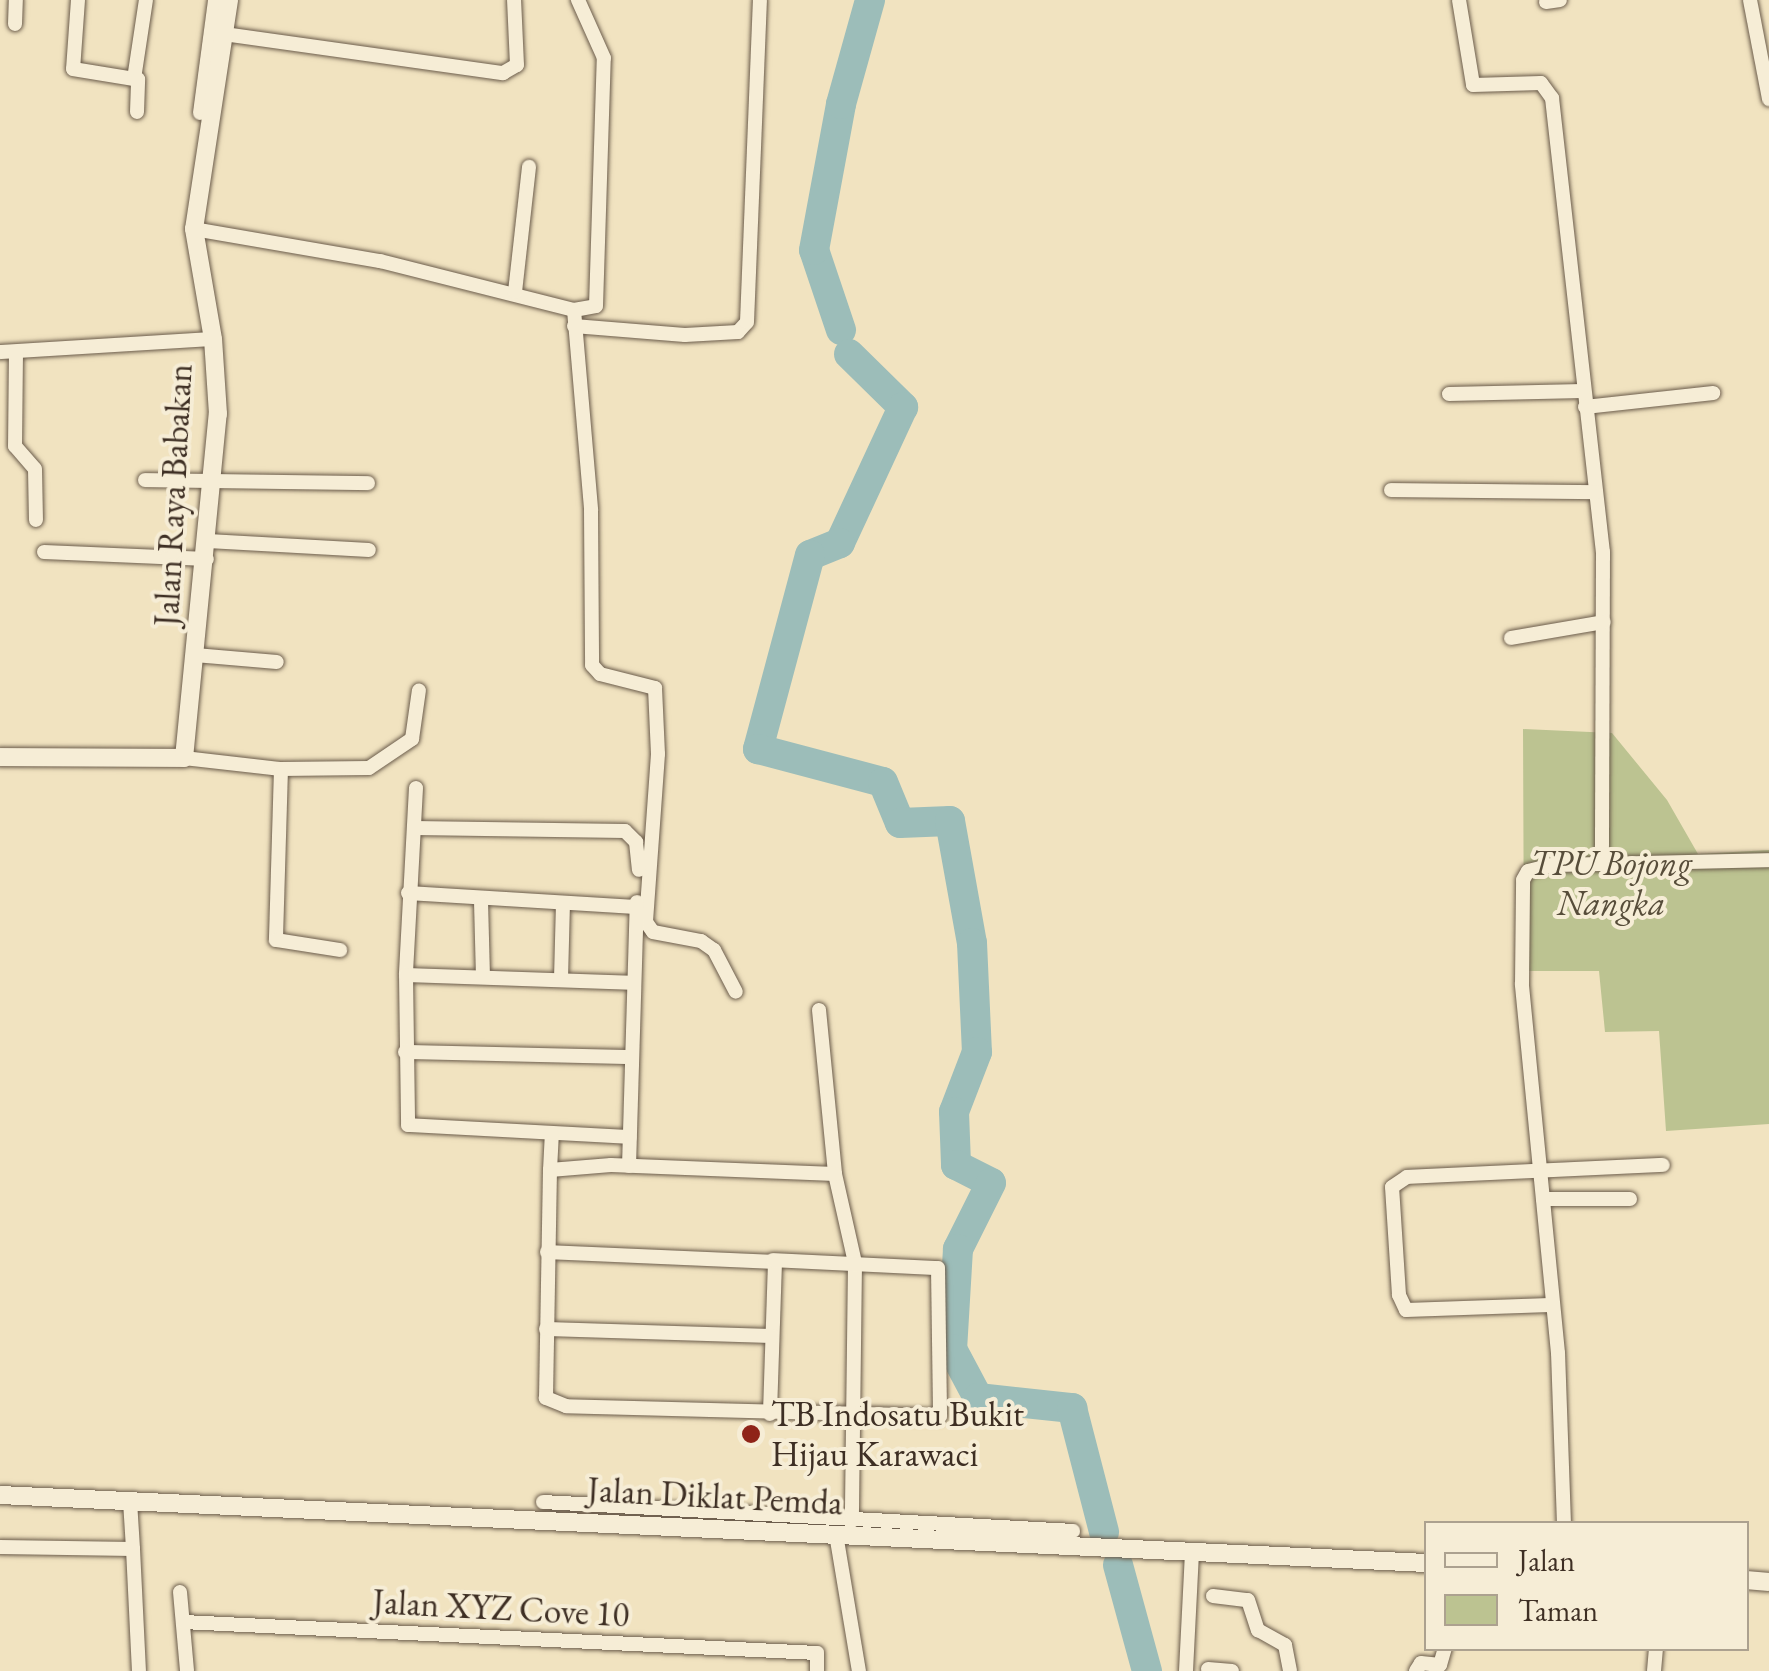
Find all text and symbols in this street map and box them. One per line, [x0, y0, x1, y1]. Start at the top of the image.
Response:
street label: Jalan Raya Babakan [145, 363, 201, 627]
park label: TPU Bojong Nangka [1530, 842, 1692, 924]
place label: TB Indosatu Bukit Hijau Karawaci [771, 1393, 1024, 1475]
marker: TB Indosatu Bukit Hijau Karawaci [740, 1423, 762, 1445]
street label: Jalan Diklat Pemda [586, 1468, 844, 1524]
legend [1424, 1521, 1749, 1651]
text: Jalan [1518, 1541, 1575, 1580]
street label: Jalan XYZ Cove 10 [372, 1580, 630, 1636]
text: Taman [1518, 1591, 1598, 1630]

